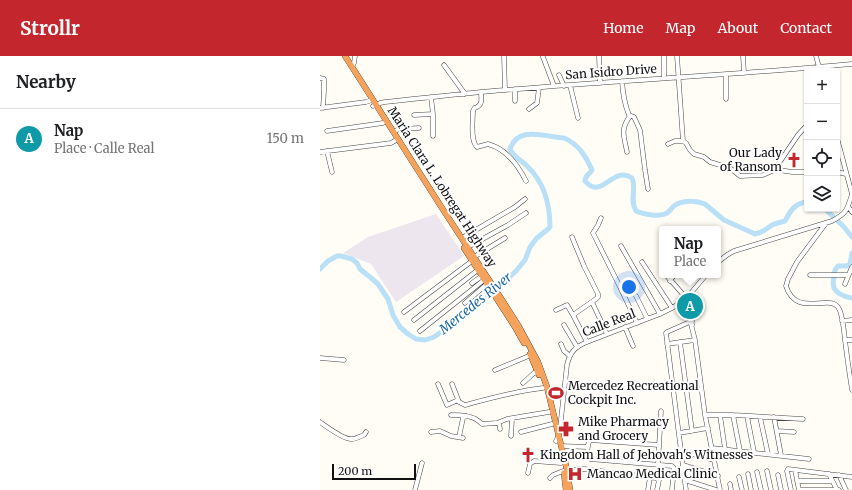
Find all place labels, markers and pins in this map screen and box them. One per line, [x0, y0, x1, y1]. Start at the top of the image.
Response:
place label: Our Lady of Ransom [720, 145, 782, 174]
church icon: Our Lady of Ransom [785, 151, 803, 169]
pin: A [677, 291, 703, 321]
place label: Mercedez Recreational Cockpit Inc. [568, 378, 699, 407]
sports icon: Mercedez Recreational Cockpit Inc. [547, 384, 565, 402]
place label: Mike Pharmacy and Grocery [578, 414, 669, 443]
pharmacy icon: Mike Pharmacy and Grocery [557, 420, 575, 438]
church icon: Kingdom Hall of Jehovah's Witnesses [519, 446, 537, 464]
place label: Kingdom Hall of Jehovah's Witnesses [540, 447, 753, 462]
hospital icon: Mancao Medical Clinic [566, 465, 584, 483]
place label: Mancao Medical Clinic [587, 466, 717, 481]

